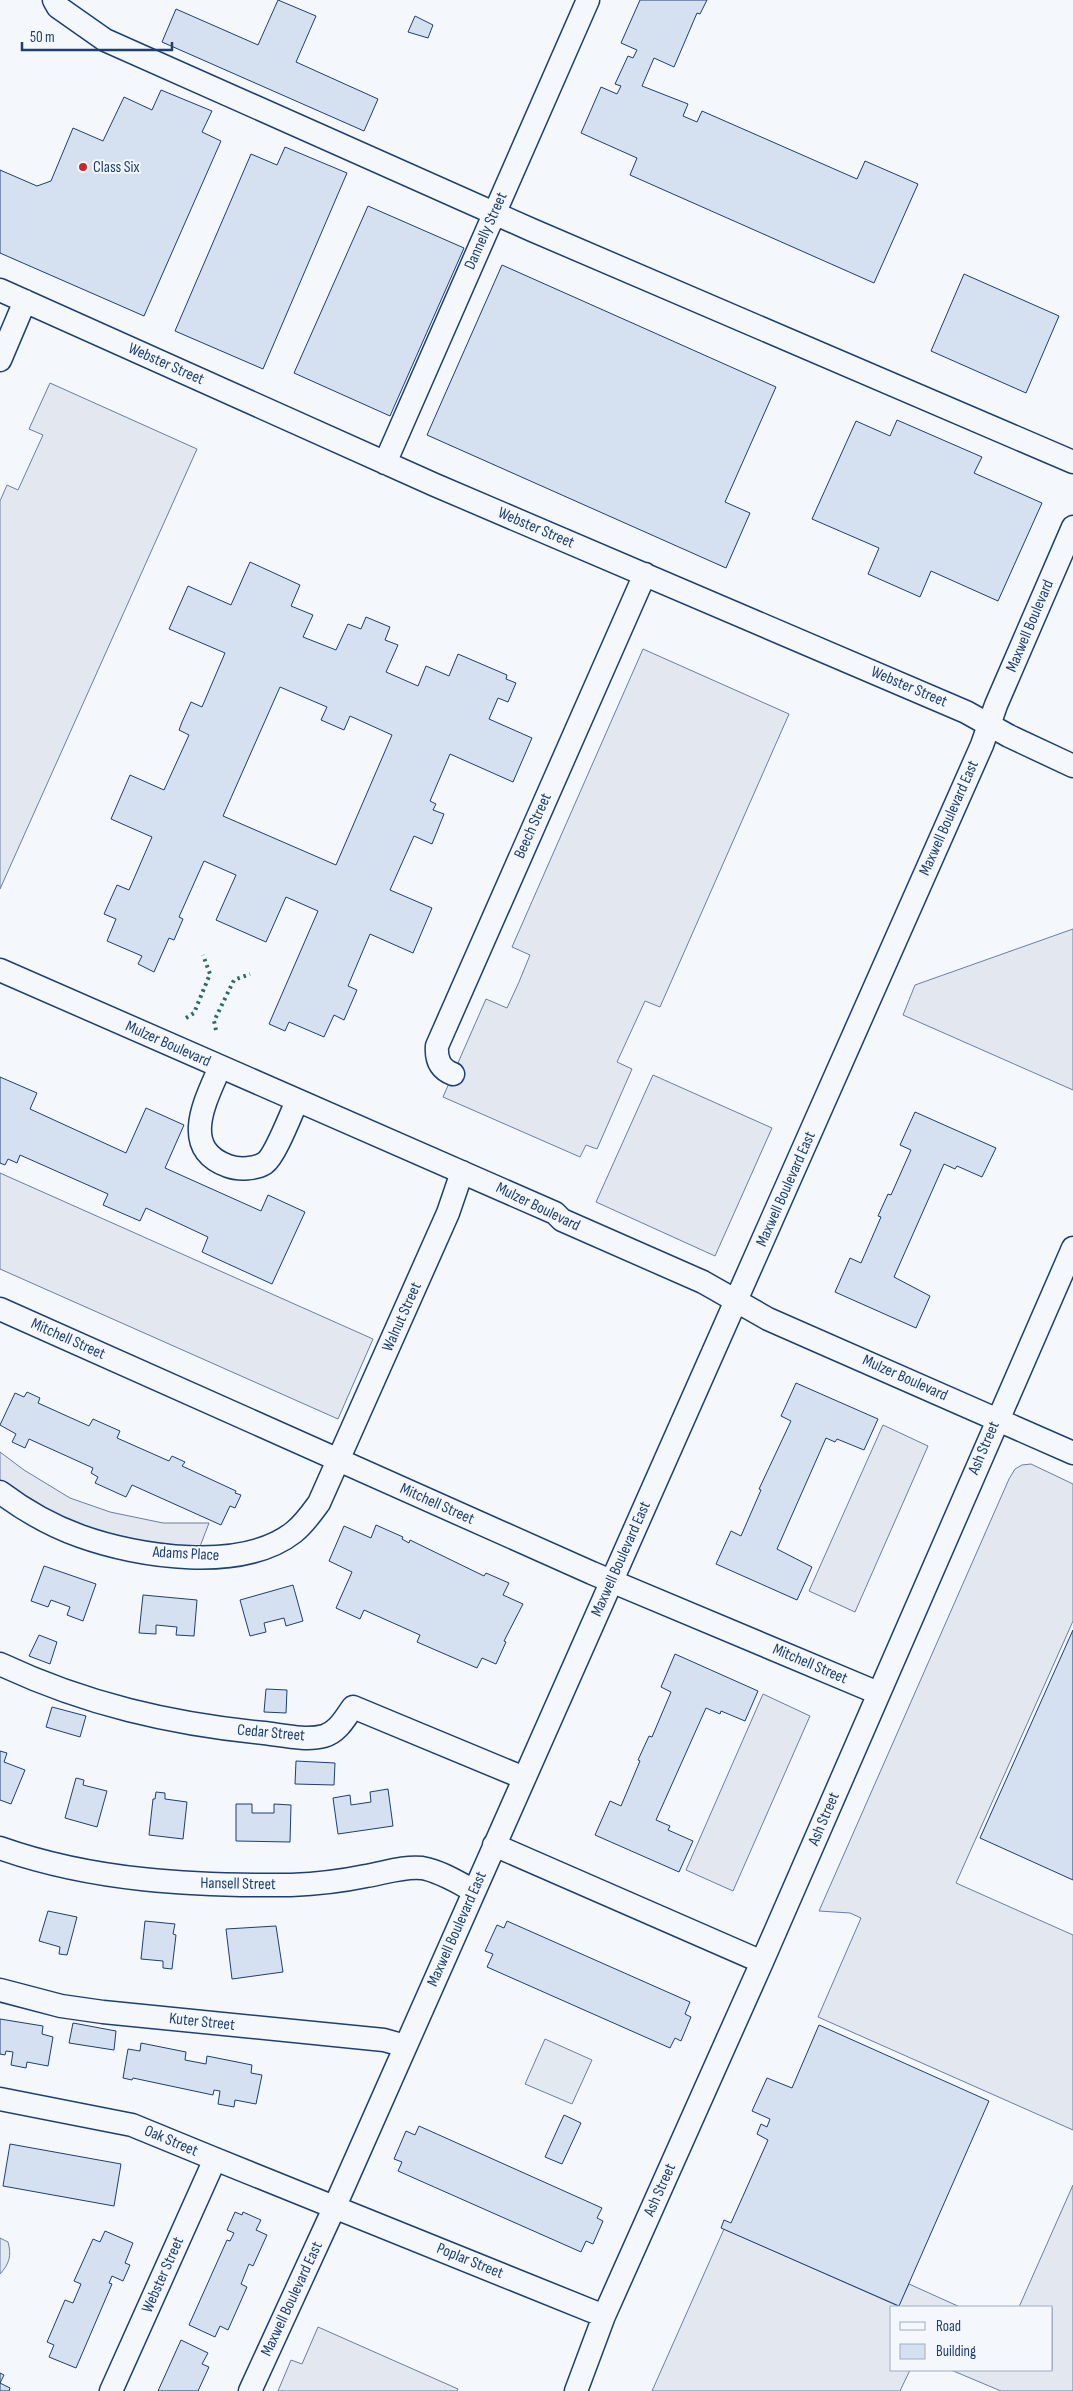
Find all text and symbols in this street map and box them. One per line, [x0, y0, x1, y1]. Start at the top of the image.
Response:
scale bar [22, 20, 172, 52]
text: 50 m [30, 28, 55, 47]
place label: Class Six [93, 158, 140, 177]
marker: Class Six [77, 161, 89, 173]
street label: Dannelly Street [461, 189, 512, 273]
street label: Webster Street [125, 339, 207, 389]
street label: Webster Street [495, 503, 577, 553]
street label: Maxwell Boulevard [1002, 577, 1058, 675]
street label: Webster Street [868, 662, 950, 712]
street label: Maxwell Boulevard East [915, 757, 983, 879]
street label: Beech Street [510, 790, 556, 862]
street label: Mulzer Boulevard [123, 1017, 213, 1071]
street label: Maxwell Boulevard East [752, 1128, 820, 1250]
street label: Mulzer Boulevard [493, 1178, 583, 1236]
street label: Walnut Street [378, 1279, 426, 1355]
street label: Mitchell Street [28, 1314, 108, 1364]
street label: Mulzer Boulevard [860, 1351, 950, 1405]
street label: Ash Street [964, 1419, 1004, 1478]
street label: Mitchell Street [397, 1479, 477, 1529]
street label: Maxwell Boulevard East [587, 1498, 655, 1620]
street label: Adams Place [151, 1543, 220, 1565]
street label: Mitchell Street [770, 1640, 850, 1688]
street label: Cedar Street [236, 1721, 306, 1745]
street label: Ash Street [804, 1790, 844, 1849]
street label: Maxwell Boulevard East [423, 1868, 491, 1990]
street label: Hansell Street [200, 1874, 276, 1894]
street label: Kuter Street [168, 2009, 236, 2035]
street label: Oak Street [141, 2121, 201, 2161]
street label: Ash Street [640, 2161, 680, 2220]
street label: Webster Street [138, 2234, 188, 2316]
street label: Maxwell Boulevard East [257, 2239, 327, 2359]
street label: Poplar Street [434, 2239, 506, 2283]
legend [890, 2306, 1053, 2371]
text: Road [936, 2317, 961, 2336]
text: Building [936, 2342, 976, 2361]

